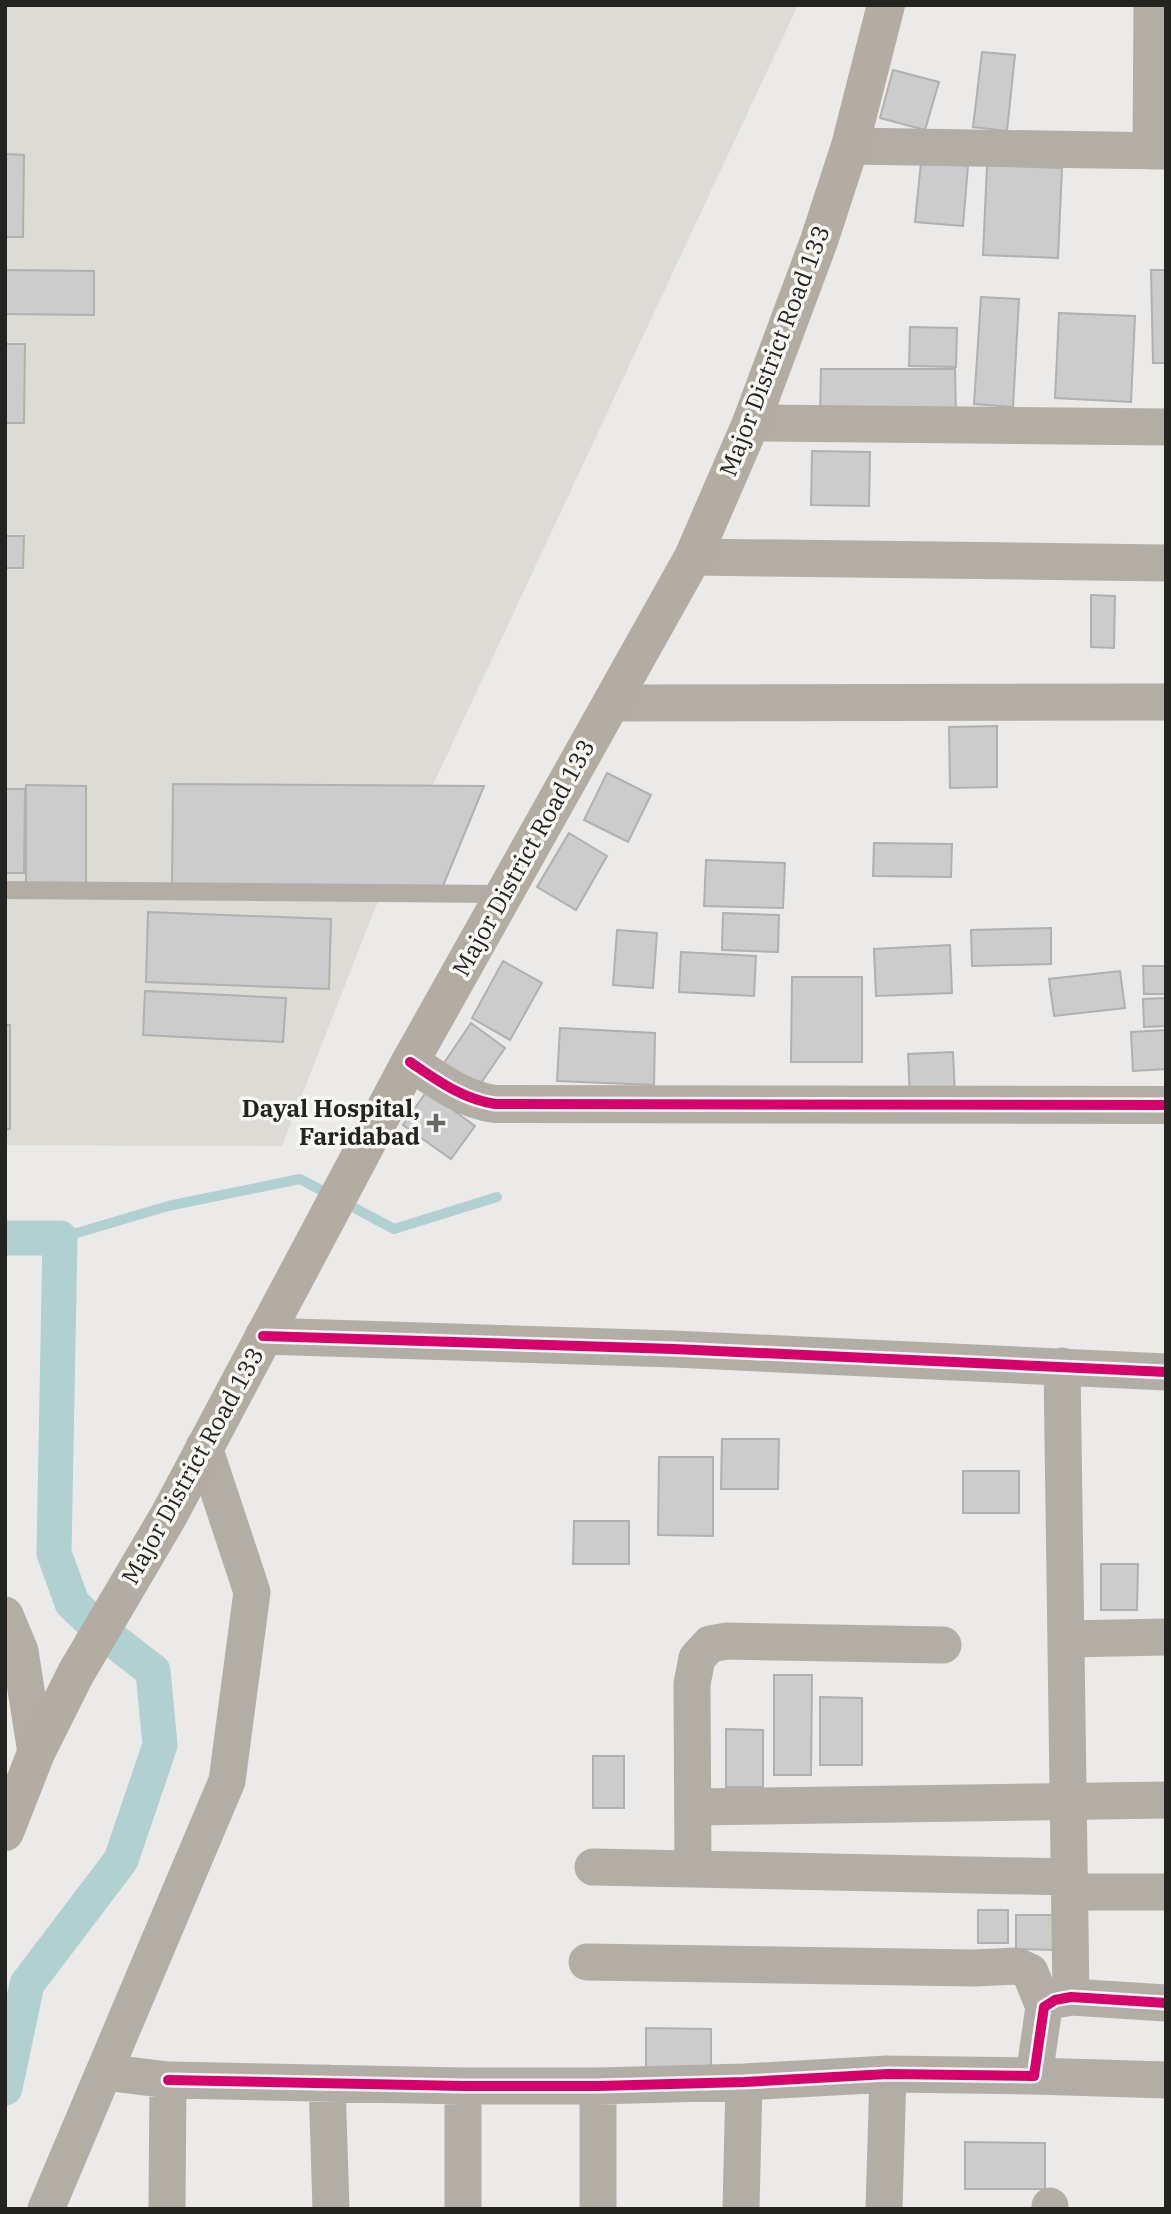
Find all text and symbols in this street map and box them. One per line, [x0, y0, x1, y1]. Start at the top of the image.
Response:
street label: Major District Road 133 [711, 221, 837, 481]
street label: Major District Road 133 [445, 733, 602, 982]
place label: Dayal Hospital, Faridabad [242, 1092, 420, 1152]
marker: Dayal Hospital, Faridabad [426, 1113, 446, 1133]
street label: Major District Road 133 [114, 1341, 271, 1590]

